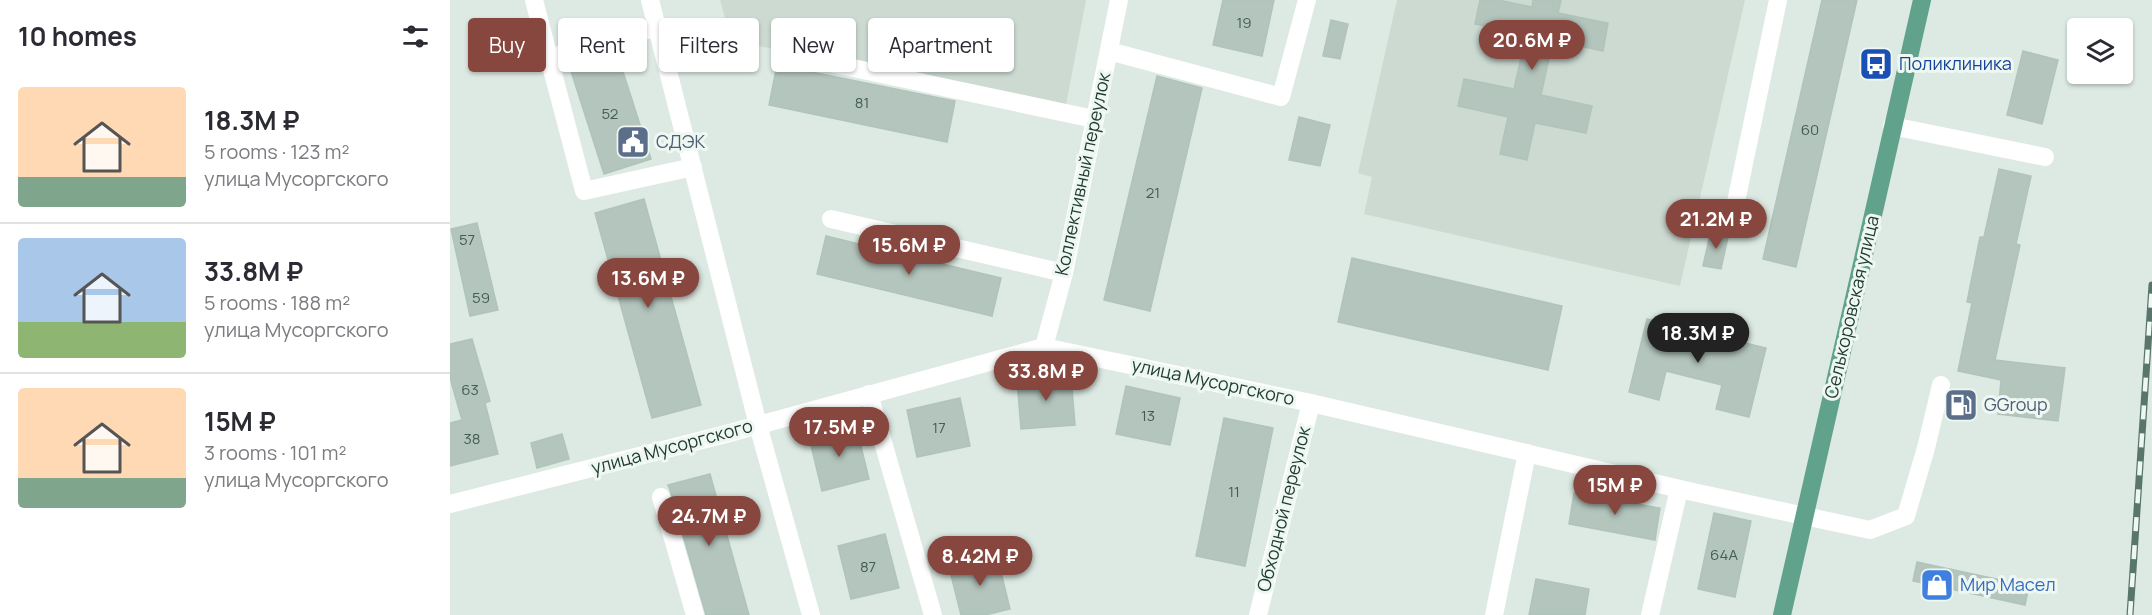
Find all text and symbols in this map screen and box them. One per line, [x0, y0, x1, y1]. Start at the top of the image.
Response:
house number: 19 [1236, 12, 1252, 33]
text: 10 homes [18, 18, 137, 54]
chip: Buy [468, 18, 546, 72]
chip: Rent [558, 18, 647, 72]
chip: Filters [659, 18, 759, 72]
chip: New [771, 18, 856, 72]
chip: Apartment [868, 18, 1014, 72]
map controls [2067, 18, 2133, 84]
button: layers [2067, 18, 2133, 84]
icon: filters [399, 20, 432, 53]
pin: 20.6M ₽ [1477, 20, 1587, 71]
text: 20.6M ₽ [1493, 26, 1571, 53]
bus stop icon: Поликлиника [1858, 46, 1894, 82]
place label: Поликлиника [1899, 51, 2012, 75]
street label: Коллективный переулок [1049, 69, 1116, 278]
house number: 81 [855, 92, 869, 113]
text: 18.3M ₽ [204, 102, 300, 138]
house number: 52 [602, 103, 618, 124]
icon: home [66, 111, 138, 183]
house number: 60 [1801, 119, 1819, 140]
public building icon: СДЭК [615, 124, 651, 160]
place label: СДЭК [656, 129, 705, 153]
text: 5 rooms · 123 m² [204, 138, 349, 165]
text: улица Мусоргского [204, 165, 389, 192]
house number: 21 [1146, 182, 1160, 203]
pin: 21.2M ₽ [1661, 199, 1771, 250]
text: 21.2M ₽ [1680, 205, 1752, 232]
street label: Селькоровская улица [1818, 213, 1884, 401]
pin: 15.6M ₽ [854, 225, 964, 276]
house number: 57 [459, 229, 475, 250]
text: 15.6M ₽ [872, 231, 946, 258]
text: 33.8M ₽ [204, 253, 303, 289]
pin: 13.6M ₽ [593, 258, 703, 309]
icon: home [66, 262, 138, 334]
text: 13.6M ₽ [611, 264, 685, 291]
house number: 59 [472, 287, 490, 308]
text: 5 rooms · 188 m² [204, 289, 350, 316]
pin: 18.3M ₽ [1643, 313, 1753, 364]
text: улица Мусоргского [204, 316, 389, 343]
text: 18.3M ₽ [1661, 319, 1735, 346]
pin: 33.8M ₽ [991, 351, 1101, 402]
street label: улица Мусоргского [1129, 352, 1297, 410]
text: 33.8M ₽ [1008, 357, 1084, 384]
house number: 63 [461, 379, 479, 400]
fuel station icon: GGroup [1943, 387, 1979, 423]
place label: GGroup [1984, 392, 2048, 416]
text: 15M ₽ [204, 403, 276, 439]
house number: 13 [1141, 405, 1155, 426]
pin: 17.5M ₽ [784, 407, 894, 458]
icon: home [66, 412, 138, 484]
street label: улица Мусоргского [588, 413, 755, 479]
text: 17.5M ₽ [803, 413, 875, 440]
house number: 17 [932, 417, 946, 438]
street label: Обходной переулок [1251, 422, 1315, 594]
house number: 38 [463, 428, 481, 449]
text: 3 rooms · 101 m² [204, 439, 346, 466]
pin: 15M ₽ [1573, 465, 1657, 516]
text: улица Мусоргского [204, 466, 389, 493]
text: 15M ₽ [1587, 471, 1643, 498]
house number: 11 [1228, 481, 1240, 502]
pin: 24.7M ₽ [654, 496, 764, 547]
text: 24.7M ₽ [672, 502, 746, 529]
pin: 8.42M ₽ [925, 536, 1035, 587]
text: 8.42M ₽ [941, 542, 1019, 569]
house number: 64А [1710, 544, 1738, 565]
house number: 87 [860, 556, 876, 577]
shop icon: Мир Масел [1919, 567, 1955, 603]
place label: Мир Масел [1960, 572, 2056, 596]

